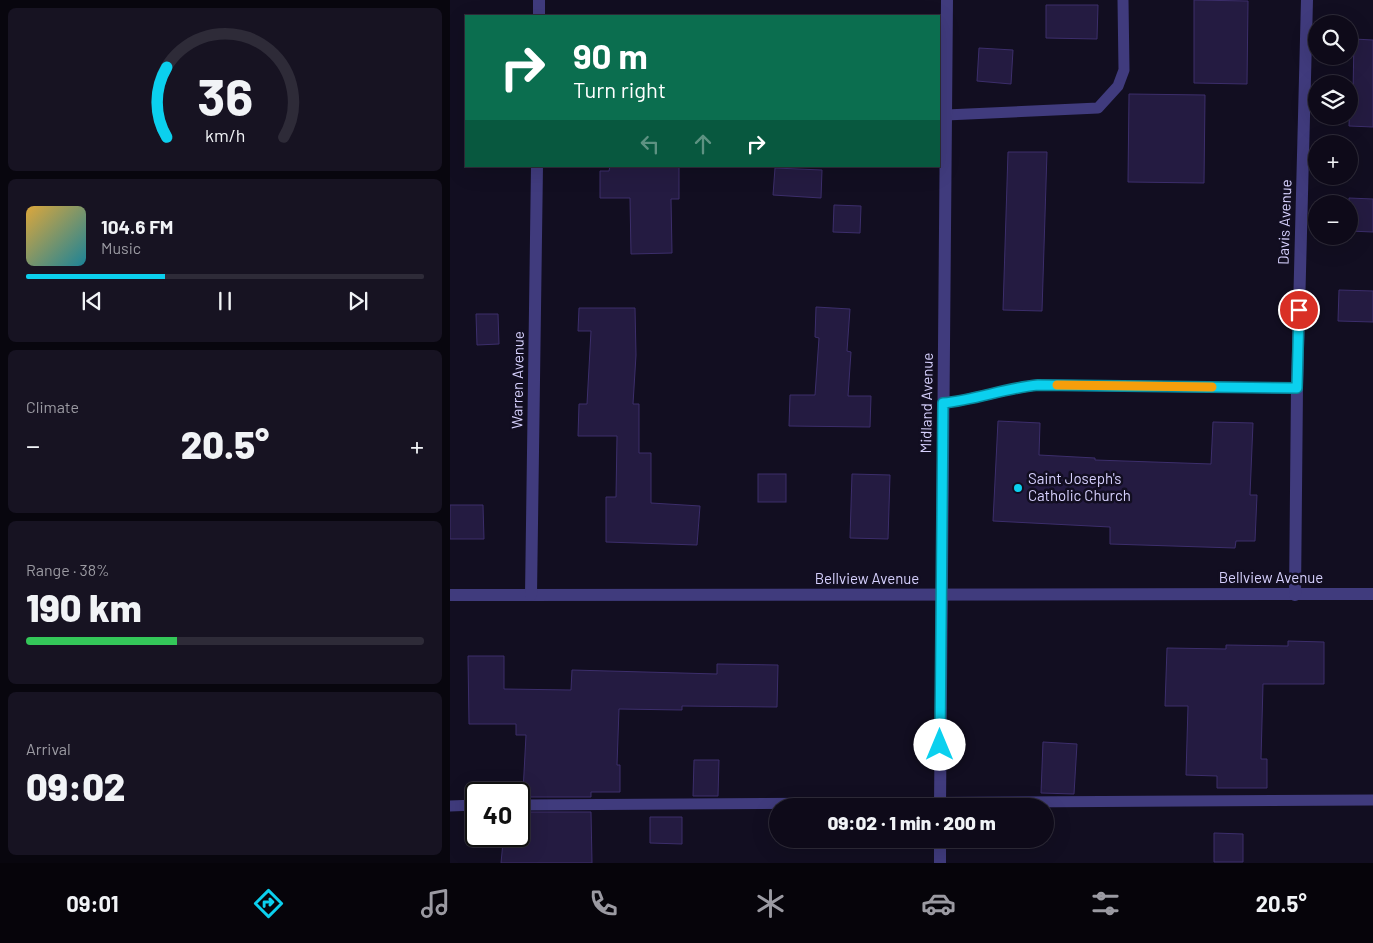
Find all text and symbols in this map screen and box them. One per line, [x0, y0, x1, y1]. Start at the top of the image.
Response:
map controls [1308, 15, 1358, 245]
button: search [1308, 15, 1358, 65]
text: 90 m [573, 34, 648, 76]
icon: right [490, 35, 555, 100]
text: 36 [197, 64, 253, 126]
button: layers [1308, 75, 1358, 125]
text: Turn right [573, 76, 666, 102]
text: km/h [205, 124, 245, 146]
icon: left [636, 130, 664, 158]
icon: ahead [689, 130, 717, 158]
icon: right [742, 130, 770, 158]
button: + [1308, 135, 1358, 185]
street label: Davis Avenue [1274, 179, 1294, 265]
button: − [1308, 195, 1358, 245]
text: 104.6 FM [101, 215, 173, 238]
text: Music [101, 238, 141, 257]
icon: previous [78, 287, 106, 315]
icon: pause [211, 287, 239, 315]
icon: next [344, 287, 372, 315]
pin [1278, 289, 1320, 331]
icon: arrive [1285, 296, 1313, 324]
street label: Warren Avenue [507, 331, 527, 429]
street label: Midland Avenue [916, 352, 936, 453]
text: Climate [26, 397, 79, 416]
text: 20.5° [181, 421, 269, 467]
text: − [26, 428, 40, 462]
text: + [410, 428, 424, 462]
place label: Saint Joseph's Catholic Church [1028, 469, 1131, 504]
marker: Saint Joseph's Catholic Church [1012, 482, 1024, 494]
text: Range · 38% [26, 560, 110, 579]
street label: Bellview Avenue [1219, 568, 1323, 586]
street label: Bellview Avenue [815, 569, 919, 587]
text: 190 km [26, 584, 142, 630]
position arrow [913, 718, 965, 770]
text: Arrival [26, 739, 71, 758]
text: 09:02 [26, 763, 125, 809]
speed limit sign: 40 [465, 782, 530, 847]
text: 09:02 · 1 min · 200 m [827, 811, 996, 834]
icon: directions [251, 886, 286, 921]
icon: music [418, 886, 453, 921]
icon: phone [586, 886, 621, 921]
icon: climate [753, 886, 788, 921]
icon: car [921, 886, 956, 921]
icon: filters [1088, 886, 1123, 921]
text: 09:01 [66, 890, 119, 916]
text: 20.5° [1256, 890, 1307, 916]

